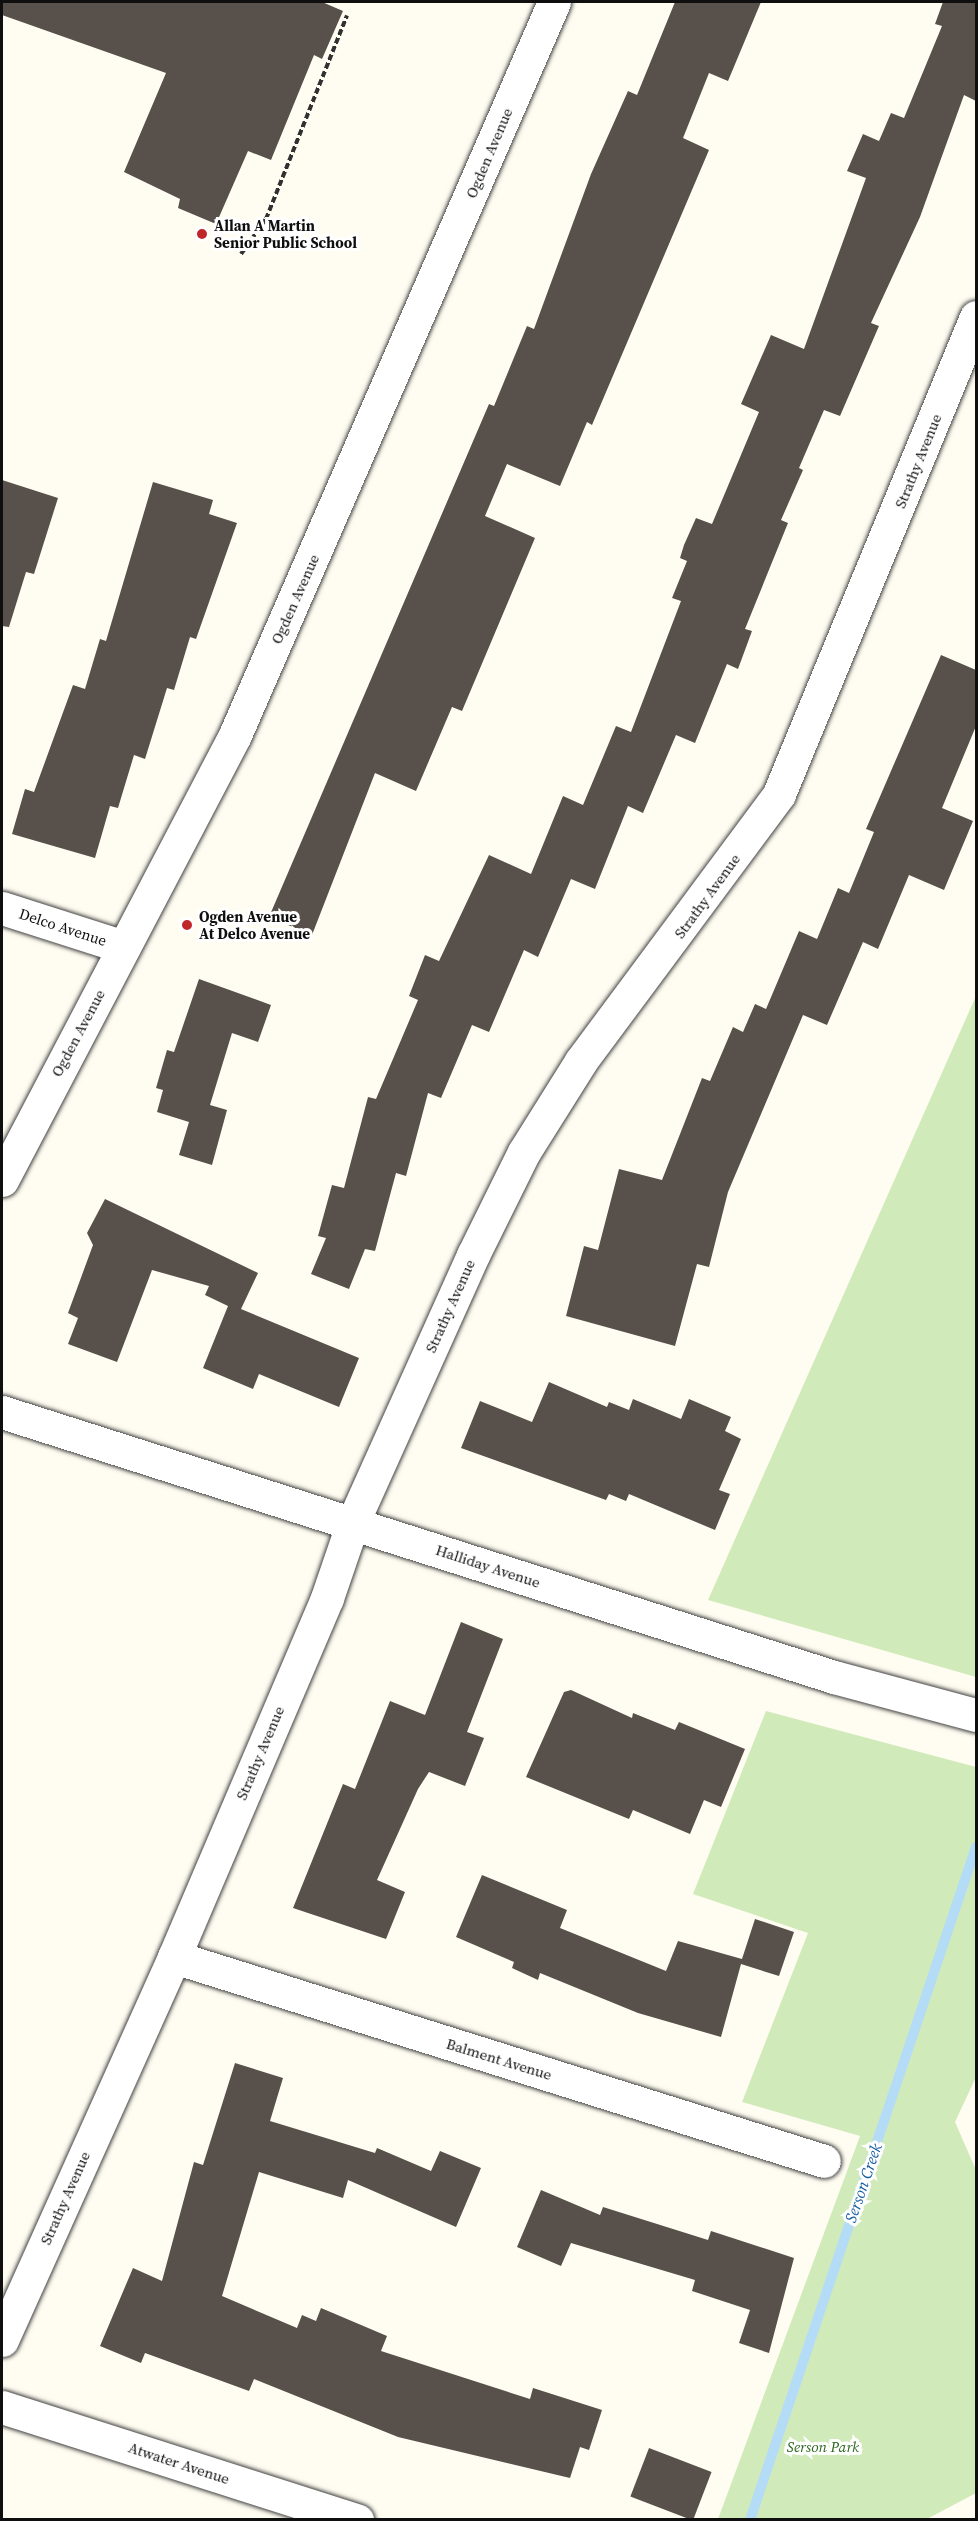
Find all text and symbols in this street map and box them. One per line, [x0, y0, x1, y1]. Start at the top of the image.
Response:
street label: Ogden Avenue [462, 105, 516, 201]
place label: Allan A Martin Senior Public School [214, 216, 357, 251]
marker: Allan A Martin Senior Public School [195, 227, 209, 241]
street label: Strathy Avenue [891, 411, 945, 511]
street label: Ogden Avenue [267, 551, 323, 647]
street label: Strathy Avenue [670, 850, 744, 942]
street label: Delco Avenue [17, 904, 109, 950]
place label: Ogden Avenue At Delco Avenue [199, 907, 310, 942]
marker: Ogden Avenue At Delco Avenue [180, 918, 194, 932]
street label: Ogden Avenue [47, 986, 109, 1080]
street label: Strathy Avenue [421, 1257, 479, 1355]
street label: Halliday Avenue [433, 1541, 543, 1591]
street label: Strathy Avenue [232, 1703, 288, 1803]
street label: Balment Avenue [444, 2034, 554, 2084]
water label: Serson Creek [841, 2141, 885, 2225]
street label: Strathy Avenue [36, 2149, 94, 2247]
street label: Atwater Avenue [126, 2438, 232, 2488]
park label: Serson Park [787, 2438, 859, 2456]

